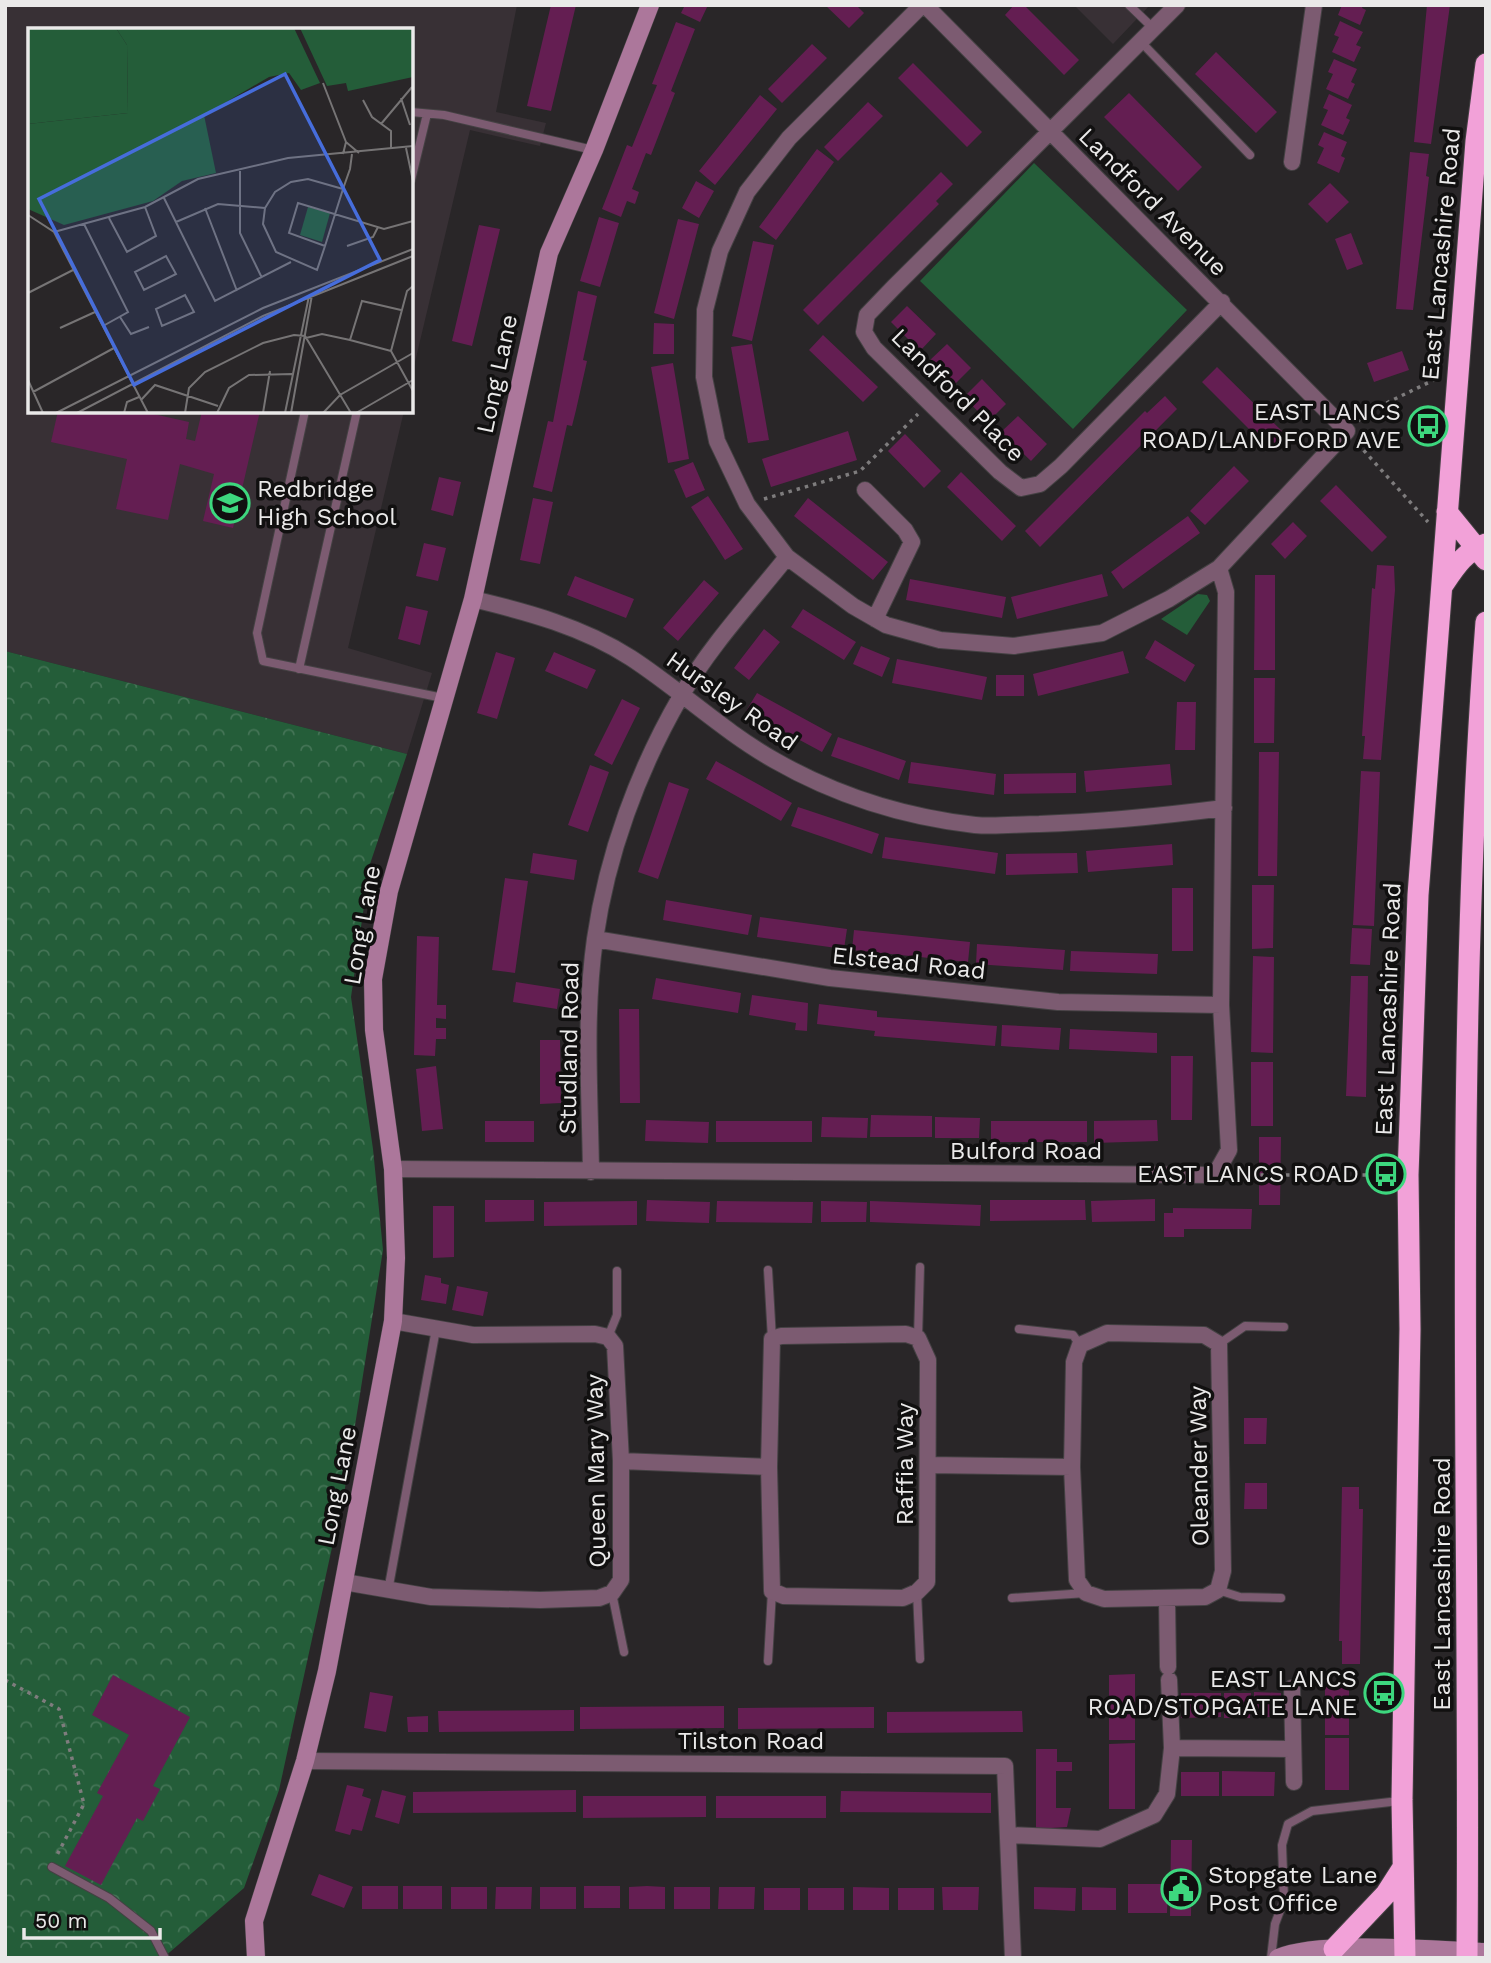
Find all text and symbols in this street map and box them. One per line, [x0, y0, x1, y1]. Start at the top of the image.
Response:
inset map [28, 28, 413, 413]
street label: Landford Avenue [1073, 122, 1233, 282]
street label: East Lancashire Road [1416, 127, 1466, 381]
street label: Long Lane [471, 312, 523, 436]
street label: Landford Place [886, 323, 1030, 467]
place label: EAST LANCS ROAD/LANDFORD AVE [1141, 398, 1401, 454]
bus stop icon: EAST LANCS ROAD/LANDFORD AVE [1407, 405, 1449, 447]
place label: Redbridge High School [257, 475, 397, 531]
school or university icon: Redbridge High School [209, 482, 251, 524]
street label: Hursley Road [661, 646, 803, 756]
street label: Long Lane [338, 863, 386, 987]
street label: East Lancashire Road [1370, 882, 1406, 1136]
street label: Elstead Road [831, 941, 987, 985]
street label: Studland Road [553, 961, 585, 1135]
street label: Bulford Road [950, 1137, 1102, 1165]
bus stop icon: EAST LANCS ROAD [1365, 1153, 1407, 1195]
place label: EAST LANCS ROAD [1137, 1160, 1359, 1188]
street label: Queen Mary Way [580, 1373, 612, 1568]
street label: Oleander Way [1184, 1385, 1214, 1547]
street label: Raffia Way [891, 1402, 919, 1525]
street label: Long Lane [312, 1424, 362, 1548]
street label: East Lancashire Road [1428, 1457, 1456, 1711]
place label: EAST LANCS ROAD/STOPGATE LANE [1087, 1665, 1357, 1721]
bus stop icon: EAST LANCS ROAD/STOPGATE LANE [1363, 1672, 1405, 1714]
street label: Tilston Road [678, 1727, 824, 1755]
place label: Stopgate Lane Post Office [1208, 1861, 1378, 1917]
public building icon: Stopgate Lane Post Office [1160, 1868, 1202, 1910]
scale bar [24, 1896, 161, 1940]
text: 50 m [35, 1908, 87, 1933]

